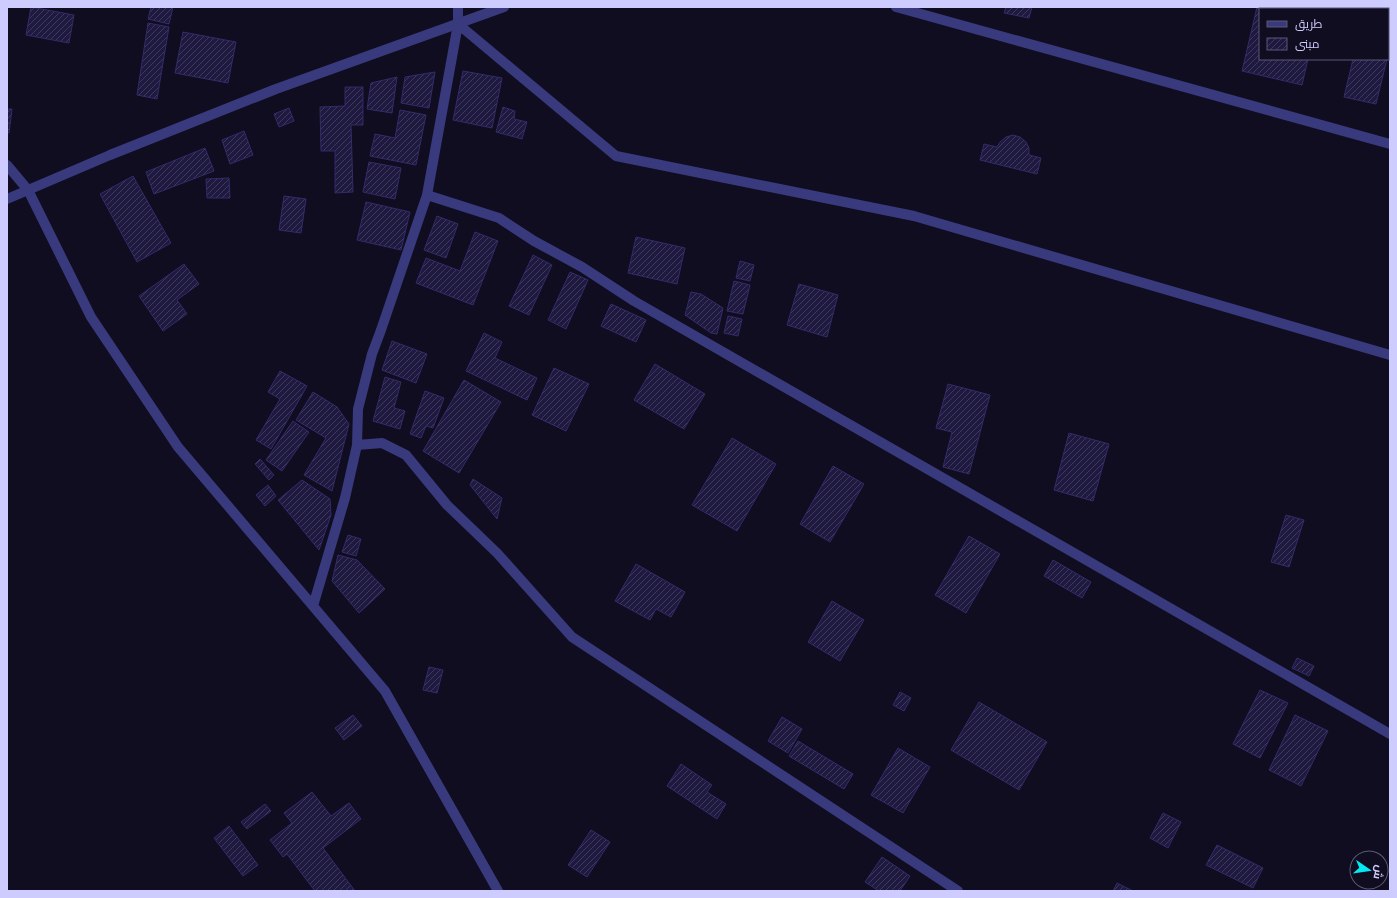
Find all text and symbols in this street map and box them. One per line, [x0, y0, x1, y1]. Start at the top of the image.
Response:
legend [1259, 8, 1389, 60]
text: طريق [1295, 15, 1323, 32]
text: مبنى [1295, 35, 1320, 52]
north arrow [1349, 850, 1389, 890]
text: ش [1370, 864, 1388, 881]

